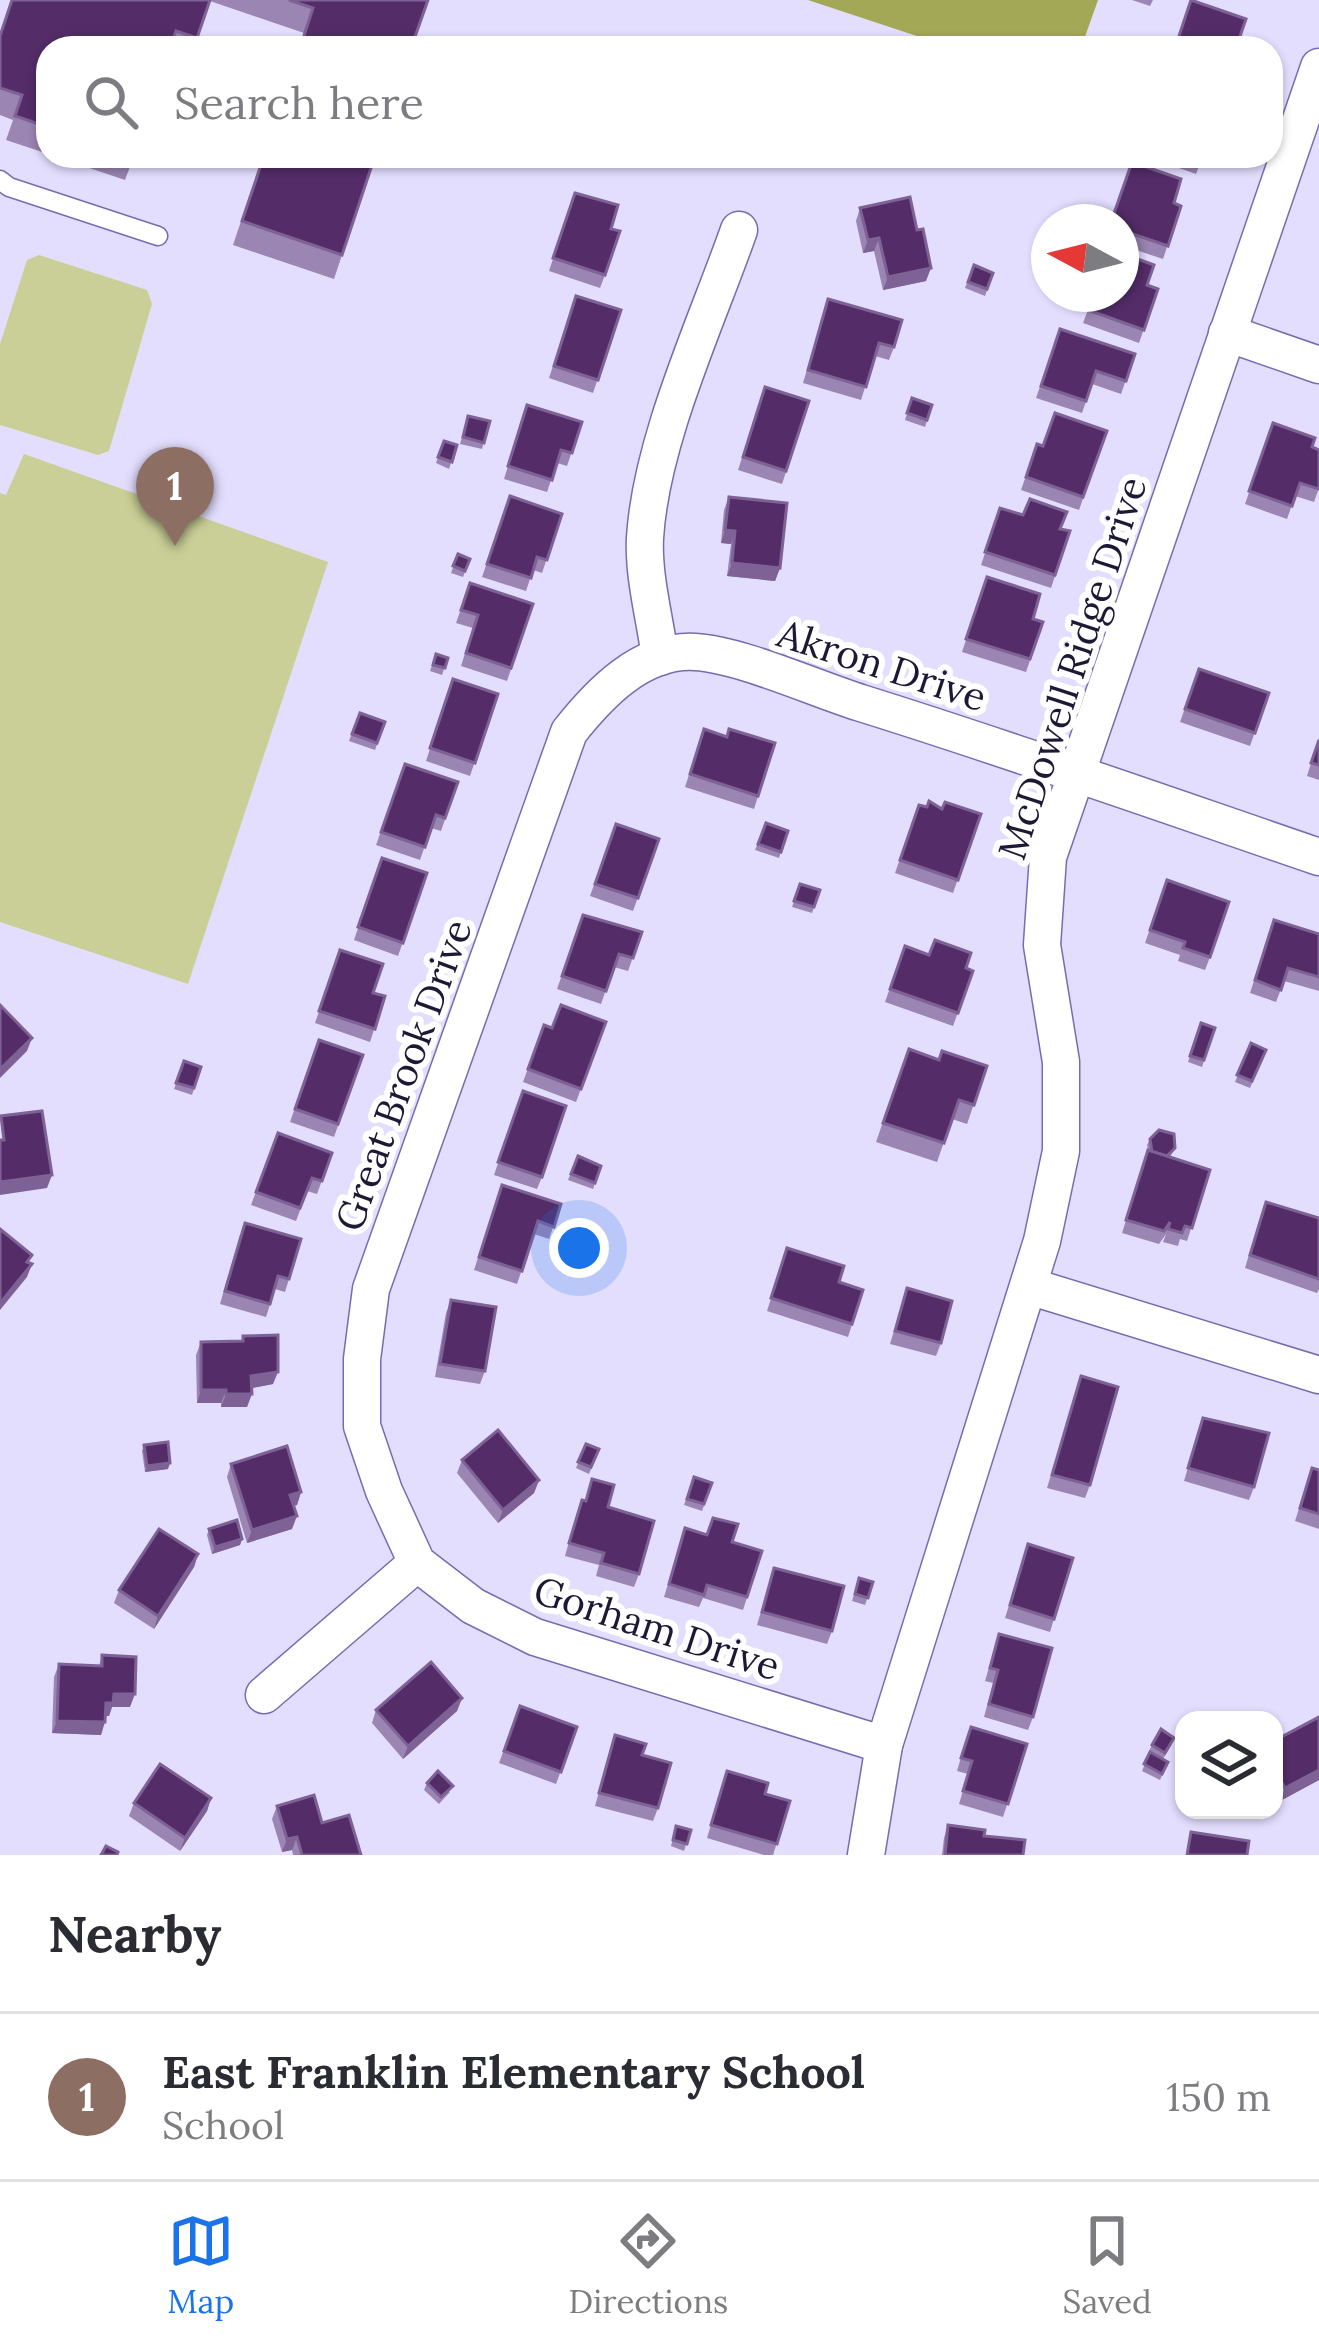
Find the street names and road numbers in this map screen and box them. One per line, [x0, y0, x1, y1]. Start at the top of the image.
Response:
street label: McDowell Ridge Drive [986, 470, 1158, 866]
street label: Akron Drive [770, 607, 993, 722]
street label: Great Brook Drive [324, 913, 482, 1237]
street label: Gorham Drive [528, 1565, 786, 1691]

